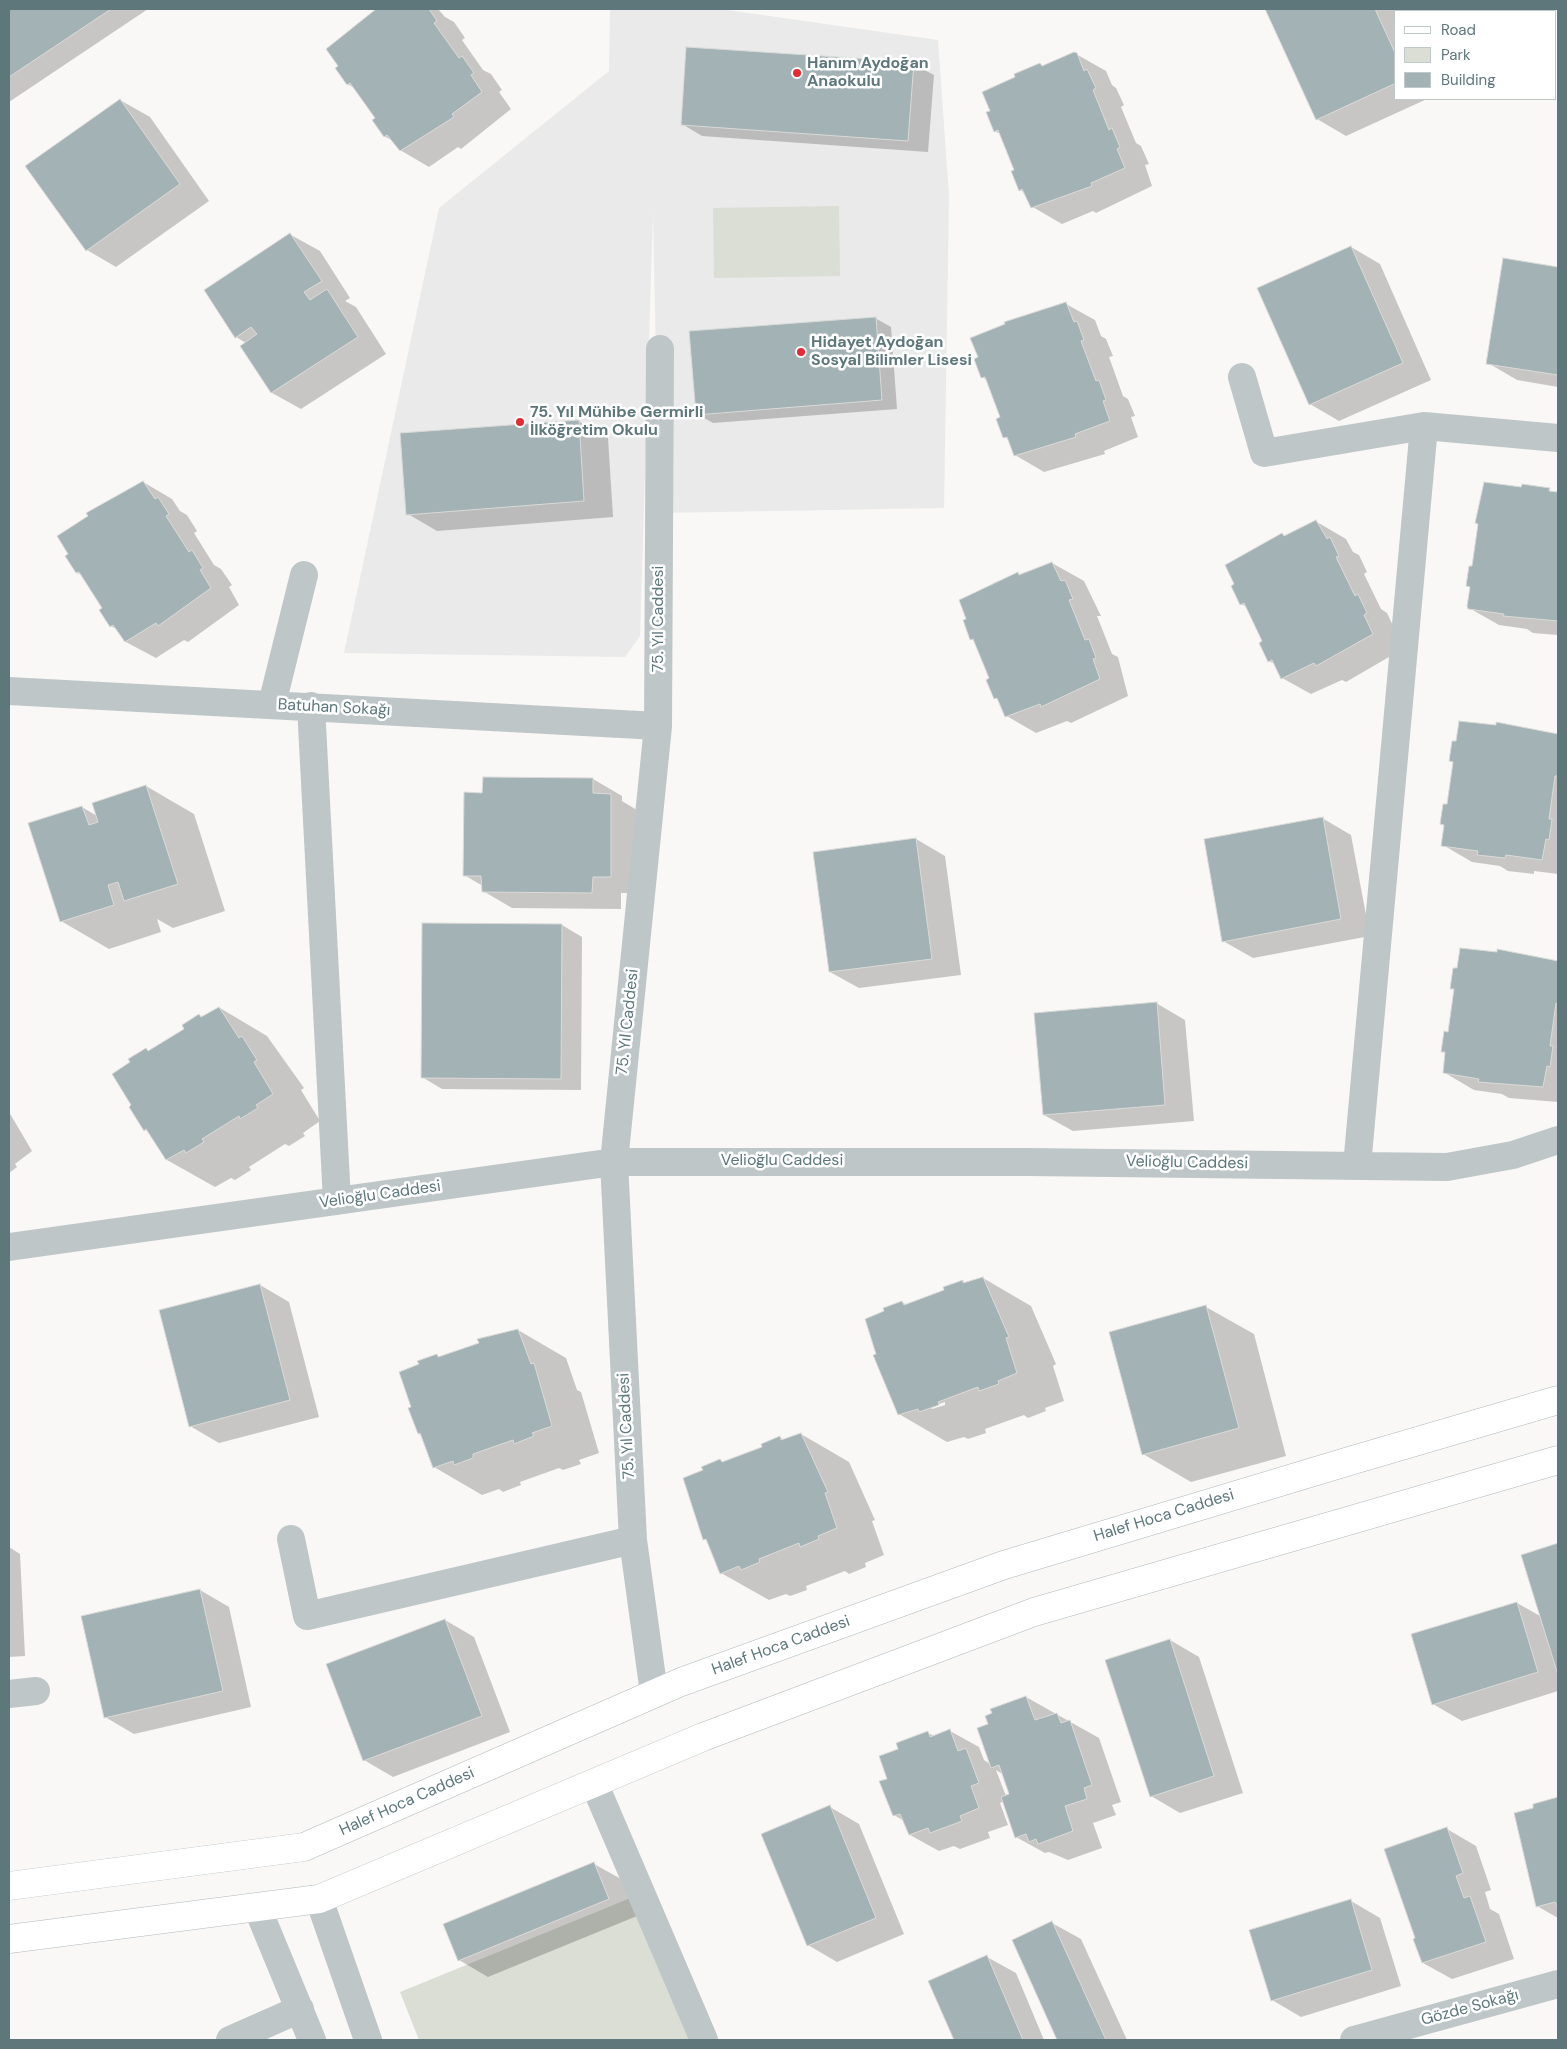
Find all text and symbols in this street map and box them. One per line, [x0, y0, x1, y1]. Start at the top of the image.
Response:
legend [1394, 10, 1557, 100]
text: Road [1441, 20, 1476, 40]
text: Park [1441, 45, 1471, 65]
place label: Hanım Aydoğan Anaokulu [807, 54, 929, 92]
marker: Hanım Aydoğan Anaokulu [791, 67, 803, 79]
text: Building [1441, 70, 1496, 90]
place label: Hidayet Aydoğan Sosyal Bilimler Lisesi [811, 333, 972, 371]
marker: Hidayet Aydoğan Sosyal Bilimler Lisesi [795, 346, 807, 358]
place label: 75. Yıl Mühibe Germirli İlköğretim Okulu [530, 403, 703, 441]
marker: 75. Yıl Mühibe Germirli İlköğretim Okulu [514, 416, 526, 428]
street label: 75. Yıl Caddesi [649, 566, 669, 672]
street label: Batuhan Sokağı [277, 695, 391, 721]
street label: 75. Yıl Caddesi [613, 968, 643, 1076]
street label: Velioğlu Caddesi [721, 1151, 843, 1171]
street label: Velioğlu Caddesi [1126, 1152, 1248, 1174]
street label: Velioğlu Caddesi [318, 1177, 442, 1213]
street label: 75. Yıl Caddesi [615, 1372, 639, 1480]
street label: Halef Hoca Caddesi [1092, 1486, 1236, 1546]
street label: Halef Hoca Caddesi [709, 1612, 853, 1680]
street label: Halef Hoca Caddesi [337, 1764, 477, 1840]
street label: Gözde Sokağı [1419, 1986, 1521, 2030]

